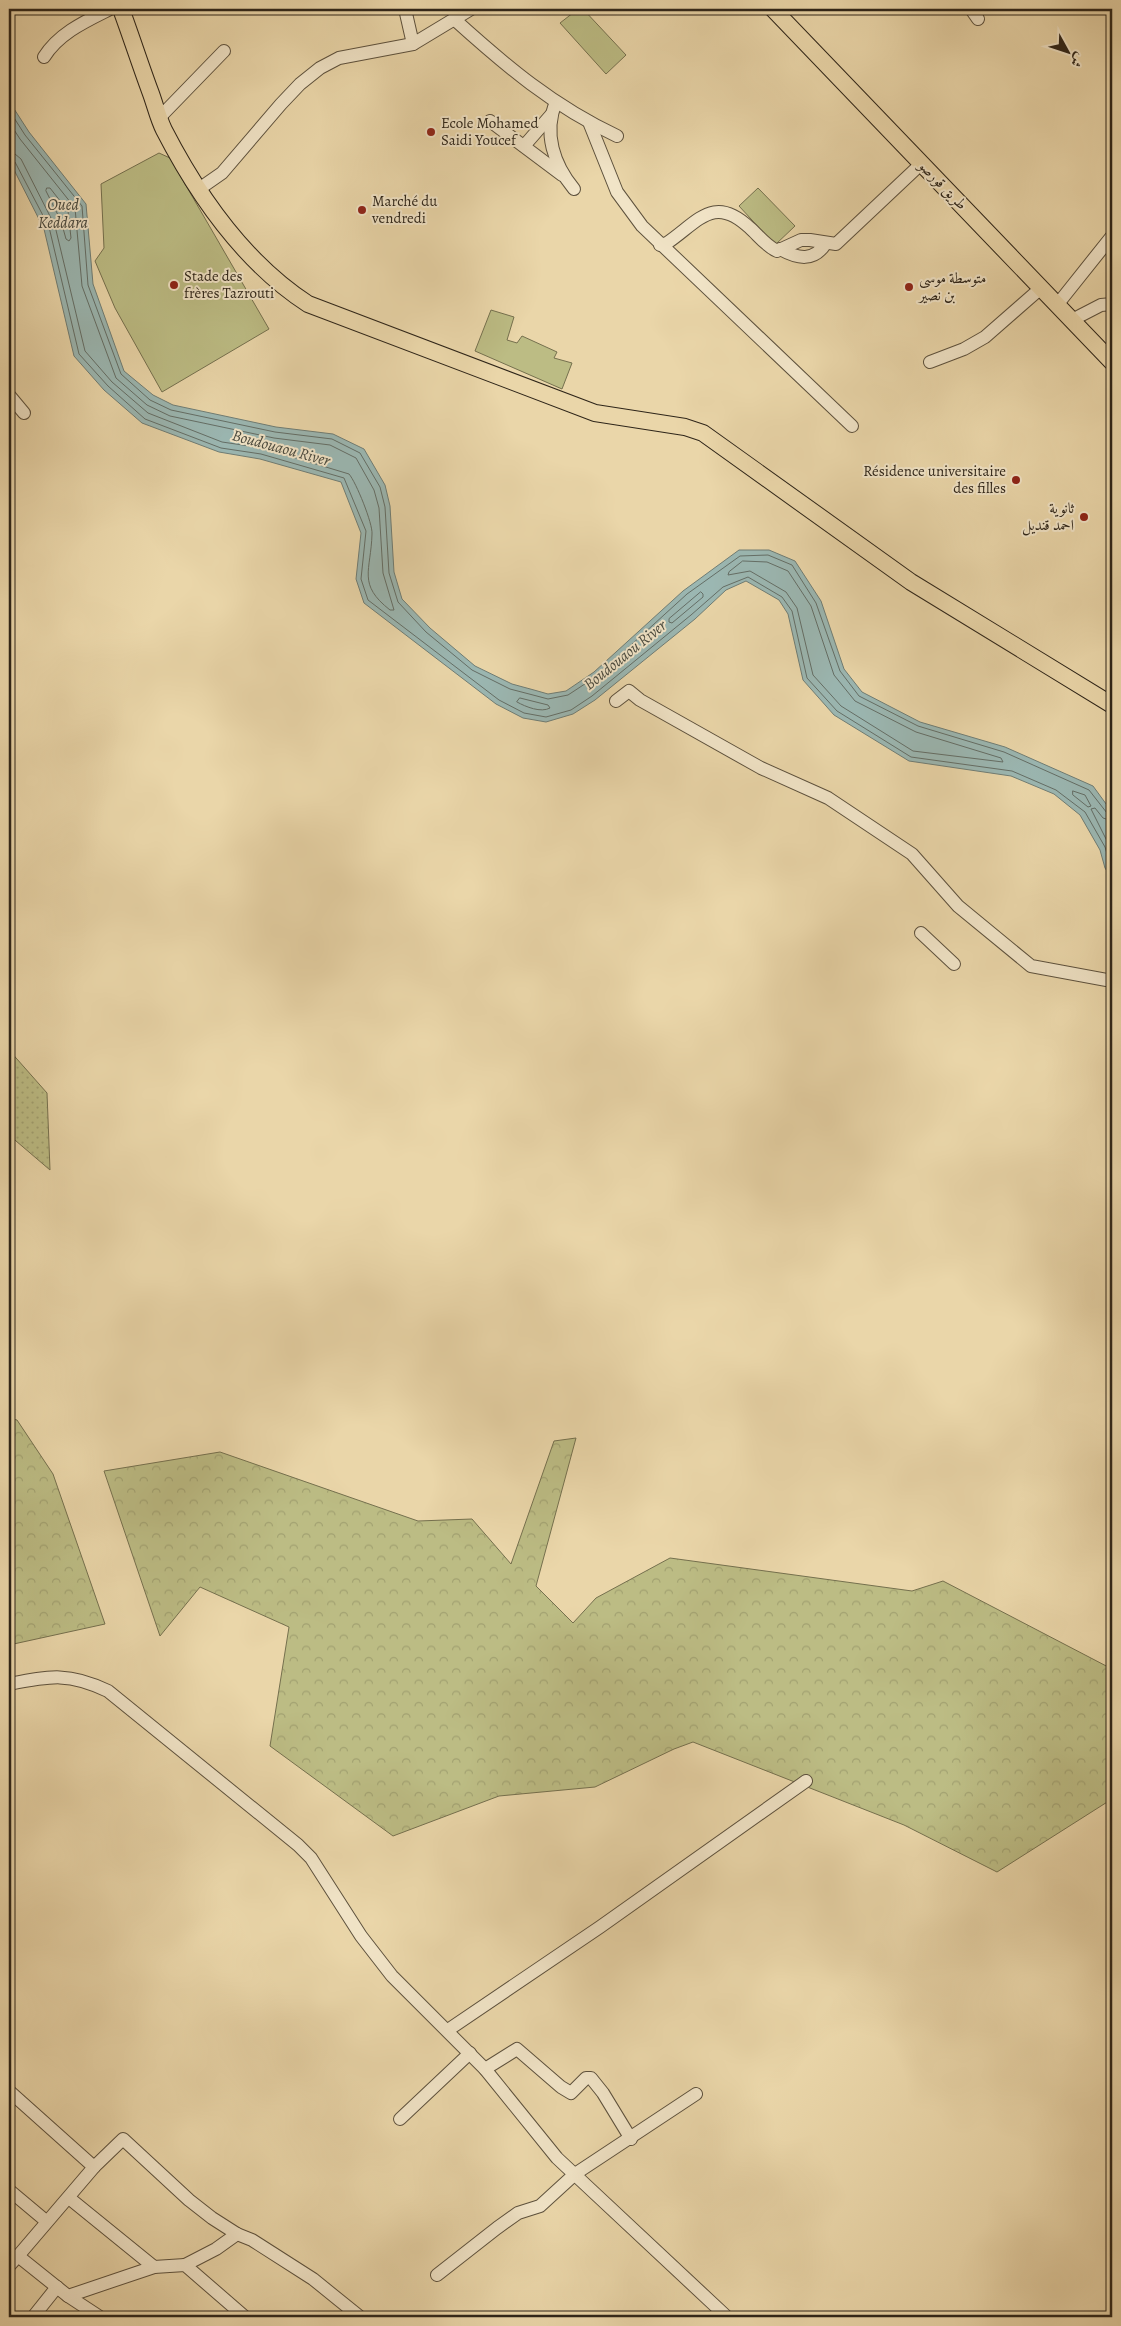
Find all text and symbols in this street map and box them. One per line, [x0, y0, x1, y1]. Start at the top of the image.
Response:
north arrow [1044, 28, 1094, 78]
text: ش [1066, 49, 1089, 72]
place label: Ecole Mohamed Saidi Youcef [441, 113, 540, 150]
marker: Ecole Mohamed Saidi Youcef [425, 126, 437, 138]
street label: طريق قورصو [913, 154, 972, 214]
place label: Marché du vendredi [371, 191, 438, 228]
water label: Oued Keddara [38, 194, 89, 234]
marker: Marché du vendredi [356, 204, 368, 216]
place label: Stade des frères Tazrouti [184, 266, 274, 303]
place label: متوسطة موسى بن نصير [917, 268, 986, 305]
marker: Stade des frères Tazrouti [168, 279, 180, 291]
marker: متوسطة موسى بن نصير [903, 281, 915, 293]
water label: Boudouaou River [230, 424, 333, 472]
place label: Résidence universitaire des filles [863, 461, 1006, 498]
marker: Résidence universitaire des filles [1010, 474, 1022, 486]
place label: ثانوية احمد قنديل [1022, 498, 1074, 536]
marker: ثانوية احمد قنديل [1078, 511, 1090, 523]
water label: Boudouaou River [579, 615, 671, 695]

